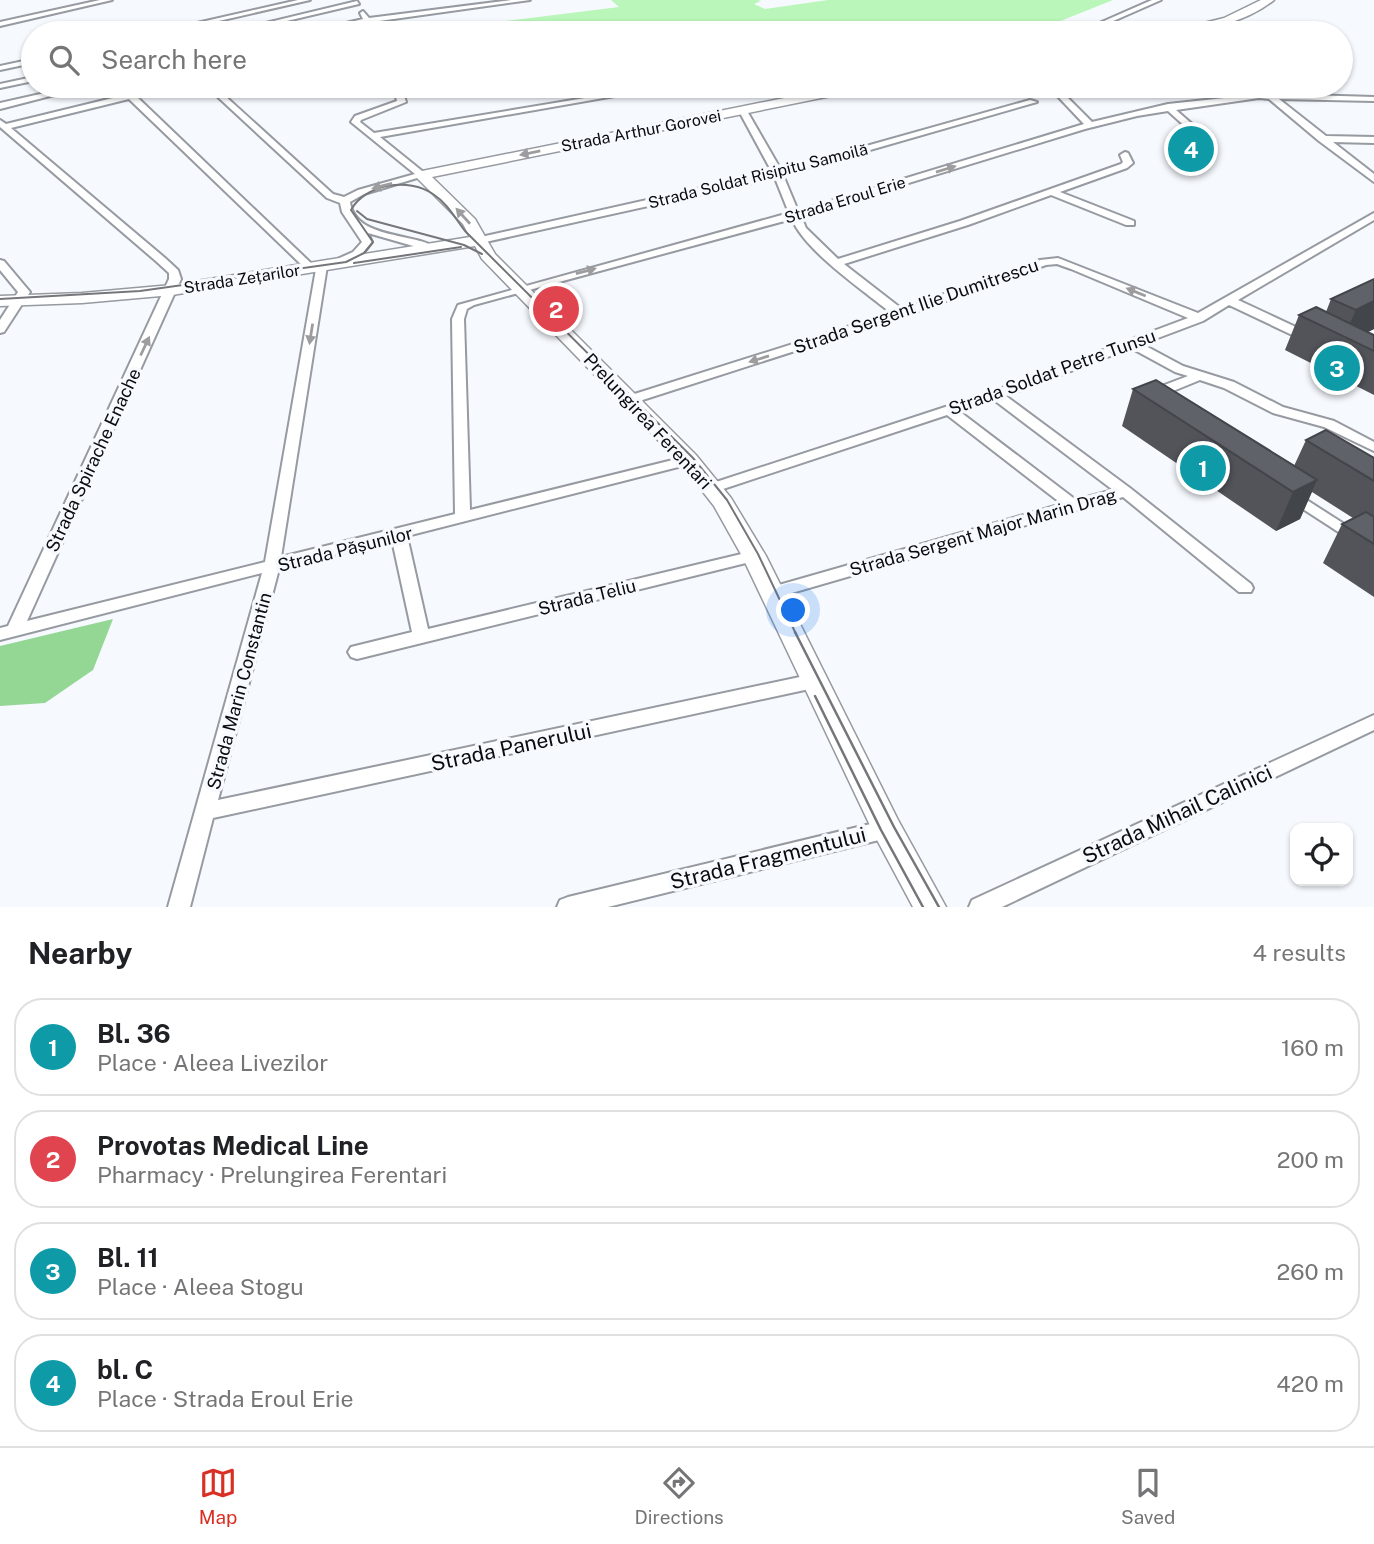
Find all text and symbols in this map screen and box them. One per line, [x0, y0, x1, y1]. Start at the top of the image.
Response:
search box [21, 21, 1353, 98]
icon: search [45, 41, 83, 79]
text: Search here [101, 44, 247, 75]
street label: Strada Arthur Gorovei [559, 106, 723, 156]
pin: 4 [1168, 123, 1214, 175]
street label: Strada Soldat Risipitu Samoilă [646, 139, 870, 213]
one-way arrow [519, 148, 541, 159]
one-way arrow [935, 164, 956, 174]
street label: Strada Eroul Erie [782, 173, 908, 227]
one-way arrow [371, 181, 392, 191]
one-way arrow [456, 208, 472, 225]
street label: Strada Sergent Ilie Dumitrescu [791, 254, 1041, 358]
street label: Strada Zețarilor [183, 260, 301, 298]
one-way arrow [575, 265, 597, 276]
pin: 2 [533, 283, 579, 335]
one-way arrow [1126, 286, 1147, 297]
one-way arrow [305, 323, 316, 345]
street label: Strada Soldat Petre Tunsu [946, 325, 1158, 419]
one-way arrow [140, 336, 151, 356]
pin: 3 [1314, 342, 1360, 394]
street label: Prelungirea Ferentari [580, 349, 716, 493]
one-way arrow [749, 354, 770, 365]
street label: Strada Spirache Enache [41, 365, 145, 555]
pin: 1 [1180, 442, 1226, 494]
street label: Strada Sergent Major Marin Drag [847, 484, 1119, 580]
street label: Strada Pășunilor [275, 522, 415, 576]
street label: Strada Teliu [536, 575, 638, 619]
street label: Strada Marin Constantin [203, 590, 275, 792]
your location [776, 593, 810, 627]
street label: Strada Panerului [428, 718, 594, 776]
street label: Strada Mihail Calinici [1078, 759, 1276, 869]
street label: Strada Fragmentului [667, 822, 869, 894]
map controls [1290, 823, 1353, 886]
button: locate [1290, 823, 1353, 886]
text: Nearby [28, 935, 132, 971]
text: 4 results [1252, 939, 1346, 966]
text: Bl. 36 [97, 1018, 171, 1049]
text: 1 [48, 1034, 58, 1061]
text: 160 m [1281, 1034, 1344, 1061]
text: Place · Aleea Livezilor [97, 1049, 328, 1076]
text: Provotas Medical Line [97, 1130, 369, 1161]
text: 2 [46, 1146, 60, 1173]
text: 200 m [1277, 1146, 1344, 1173]
text: Pharmacy · Prelungirea Ferentari [97, 1161, 447, 1188]
text: Bl. 11 [97, 1242, 159, 1273]
text: 3 [45, 1258, 61, 1285]
text: 260 m [1277, 1258, 1344, 1285]
text: Place · Aleea Stogu [97, 1273, 304, 1300]
text: bl. C [97, 1354, 153, 1385]
text: 4 [45, 1370, 61, 1397]
text: 420 m [1276, 1370, 1344, 1397]
text: Place · Strada Eroul Erie [97, 1385, 354, 1412]
tab: Map [199, 1464, 237, 1528]
tab: Directions [634, 1464, 724, 1528]
tab: Saved [1121, 1464, 1175, 1528]

